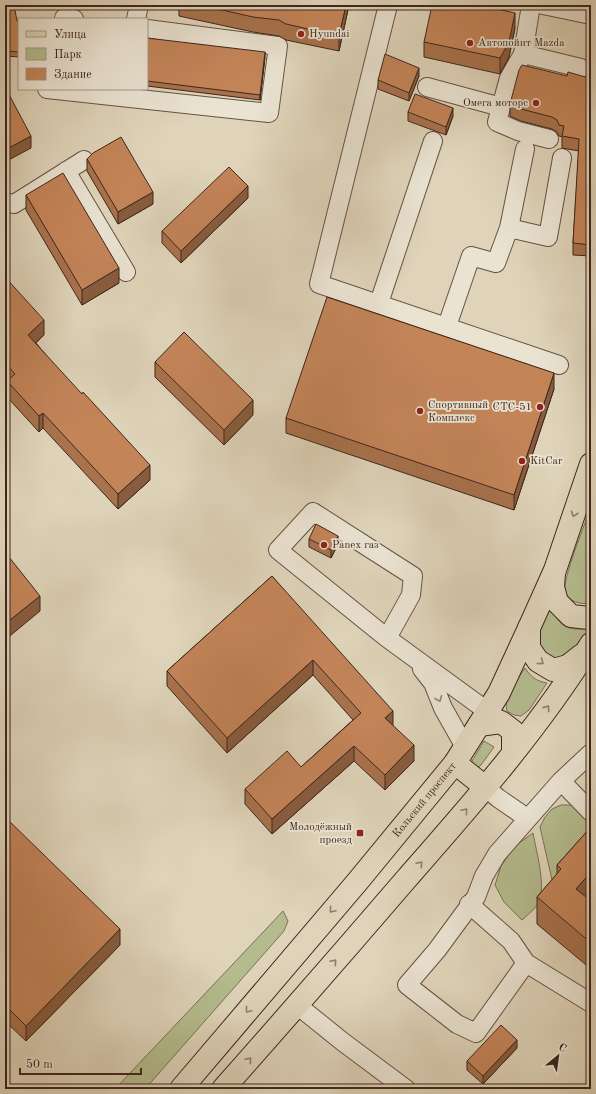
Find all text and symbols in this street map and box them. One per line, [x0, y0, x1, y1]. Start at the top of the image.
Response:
legend [18, 18, 148, 90]
text: Улица [54, 29, 87, 41]
marker: Hyundai [296, 29, 306, 39]
place label: Hyundai [309, 29, 349, 40]
marker: Автопойнт Mazda [465, 38, 475, 48]
place label: Автопойнт Mazda [478, 38, 565, 49]
text: Парк [54, 49, 82, 61]
text: Здание [54, 69, 92, 81]
place label: Омега моторс [463, 98, 528, 109]
marker: Омега моторс [531, 98, 541, 108]
place label: Спортивный Комплекс [428, 400, 488, 424]
place label: СТС-51 [493, 402, 532, 413]
marker: СТС-51 [535, 402, 545, 412]
marker: Спортивный Комплекс [415, 406, 425, 416]
marker: KitCar [517, 456, 527, 466]
place label: KitCar [530, 456, 563, 467]
one-way arrow [570, 510, 579, 517]
marker: Panex газ [319, 540, 329, 550]
place label: Panex газ [332, 540, 379, 551]
one-way arrow [536, 657, 543, 664]
one-way arrow [435, 695, 443, 702]
one-way arrow [542, 706, 549, 713]
street label: Кольский проспект [391, 760, 458, 839]
one-way arrow [461, 809, 468, 816]
place label: Молодёжный проезд [289, 822, 353, 846]
marker: Молодёжный проезд [355, 828, 365, 838]
one-way arrow [415, 861, 422, 869]
one-way arrow [330, 906, 337, 913]
one-way arrow [330, 959, 337, 967]
one-way arrow [246, 1005, 253, 1012]
north arrow [538, 1036, 578, 1076]
text: С [556, 1042, 568, 1055]
scale bar [20, 1050, 141, 1076]
one-way arrow [244, 1057, 251, 1064]
text: 50 m [26, 1058, 53, 1071]

